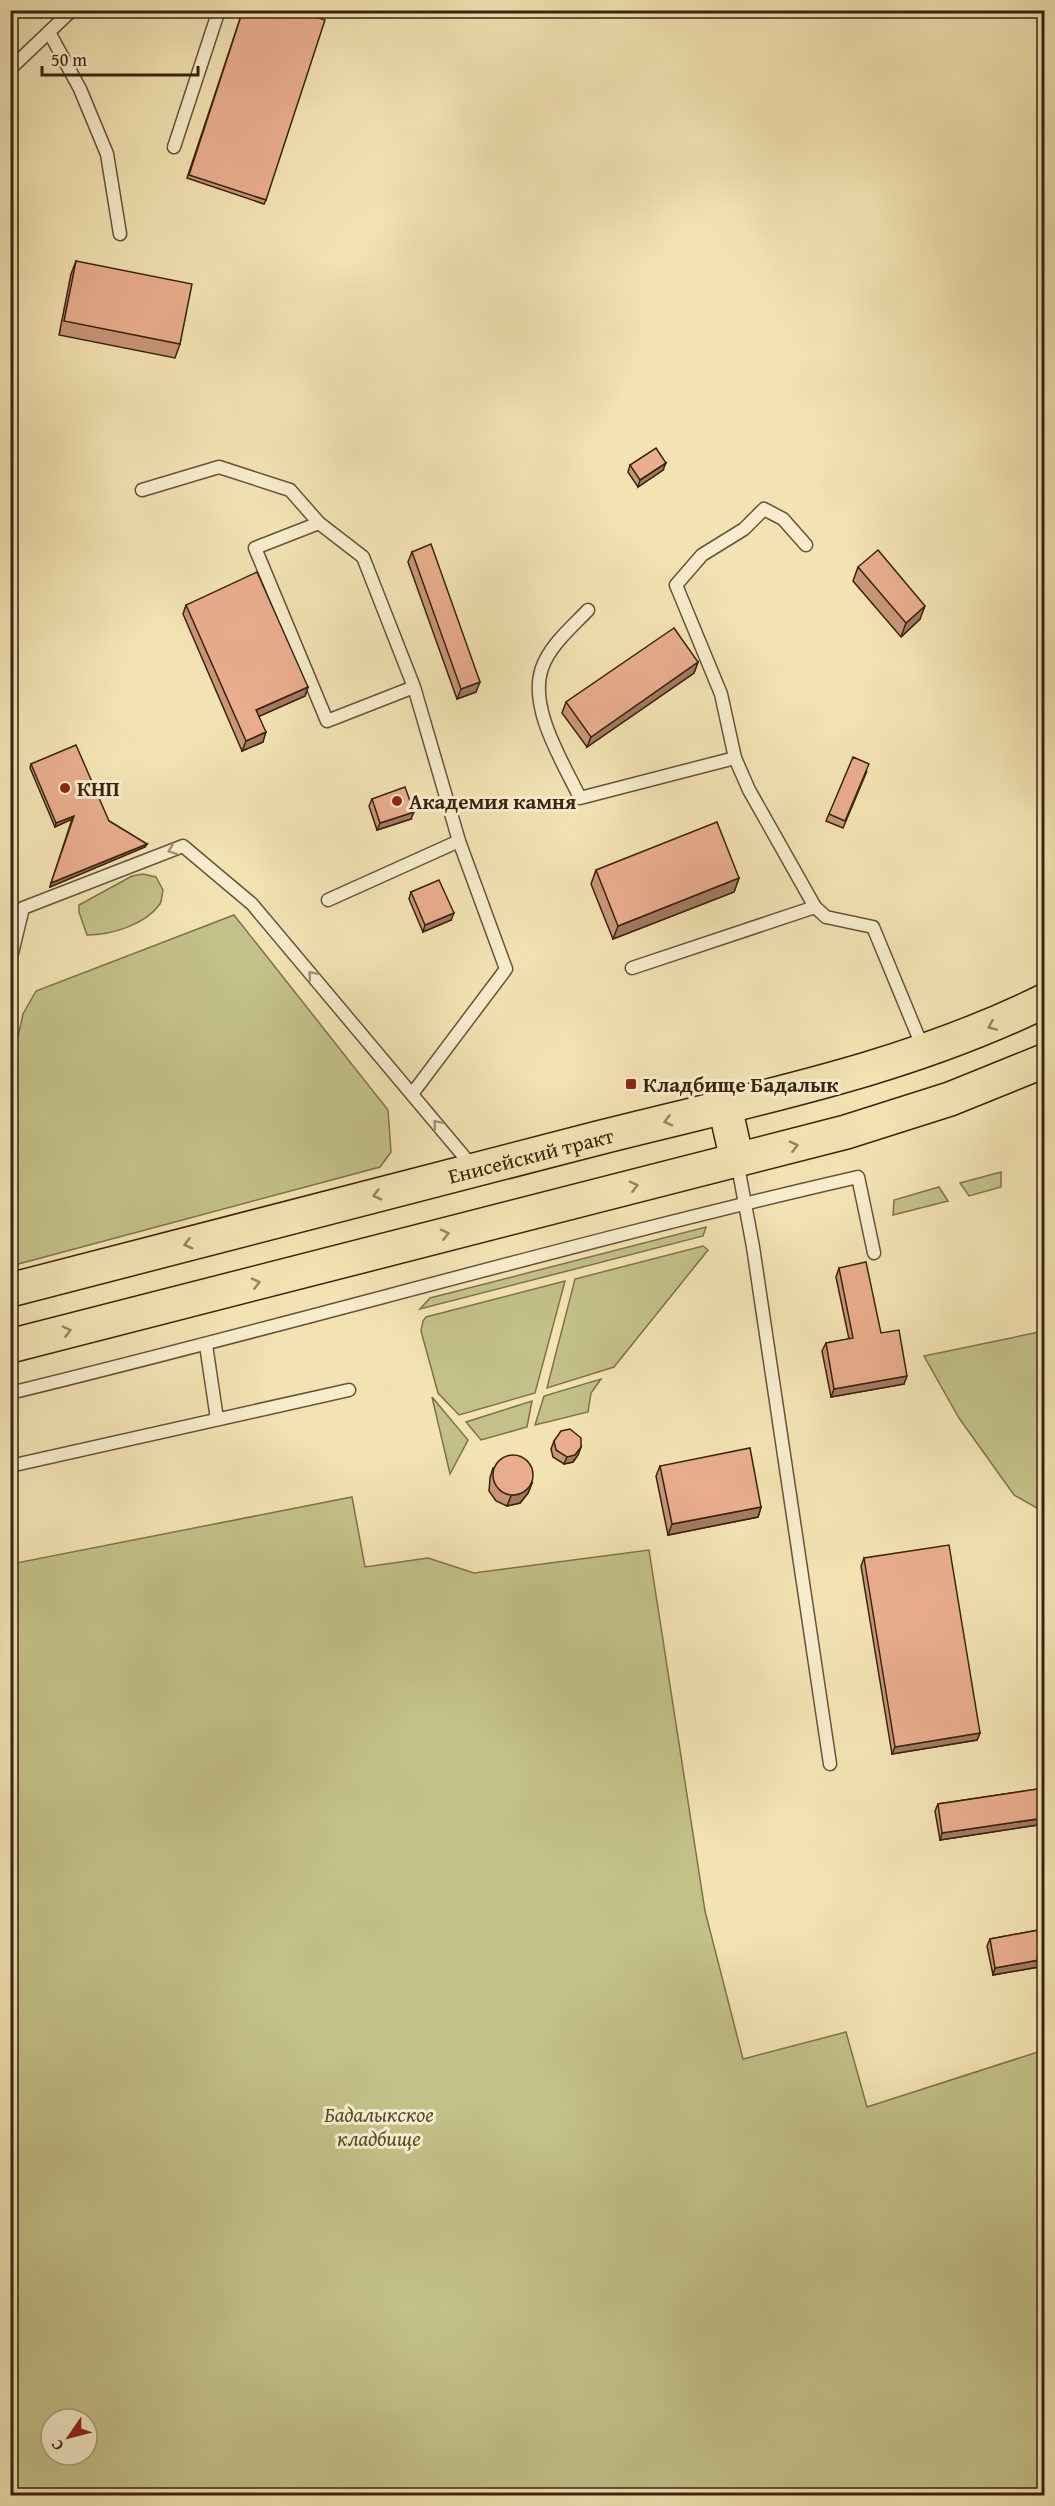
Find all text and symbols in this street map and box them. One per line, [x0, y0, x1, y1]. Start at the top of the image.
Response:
scale bar [42, 39, 198, 77]
text: 50 m [51, 46, 87, 73]
place label: КНП [77, 773, 120, 804]
marker: КНП [58, 781, 72, 795]
place label: Академия камня [409, 786, 576, 817]
marker: Академия камня [390, 794, 404, 808]
one-way arrow [167, 843, 178, 855]
one-way arrow [308, 971, 319, 982]
one-way arrow [987, 1019, 998, 1031]
place label: Кладбище Бадалык [643, 1069, 839, 1100]
marker: Кладбище Бадалык [624, 1077, 638, 1091]
one-way arrow [663, 1113, 673, 1126]
street label: Енисейский тракт [445, 1119, 617, 1191]
one-way arrow [433, 1120, 444, 1131]
one-way arrow [788, 1140, 798, 1153]
one-way arrow [629, 1180, 639, 1193]
one-way arrow [372, 1187, 382, 1200]
one-way arrow [439, 1229, 450, 1241]
one-way arrow [184, 1236, 194, 1249]
one-way arrow [251, 1277, 261, 1290]
one-way arrow [62, 1326, 72, 1339]
park label: Бадалыкское кладбище [324, 2099, 434, 2154]
north arrow [39, 2407, 99, 2467]
text: С [44, 2435, 69, 2456]

